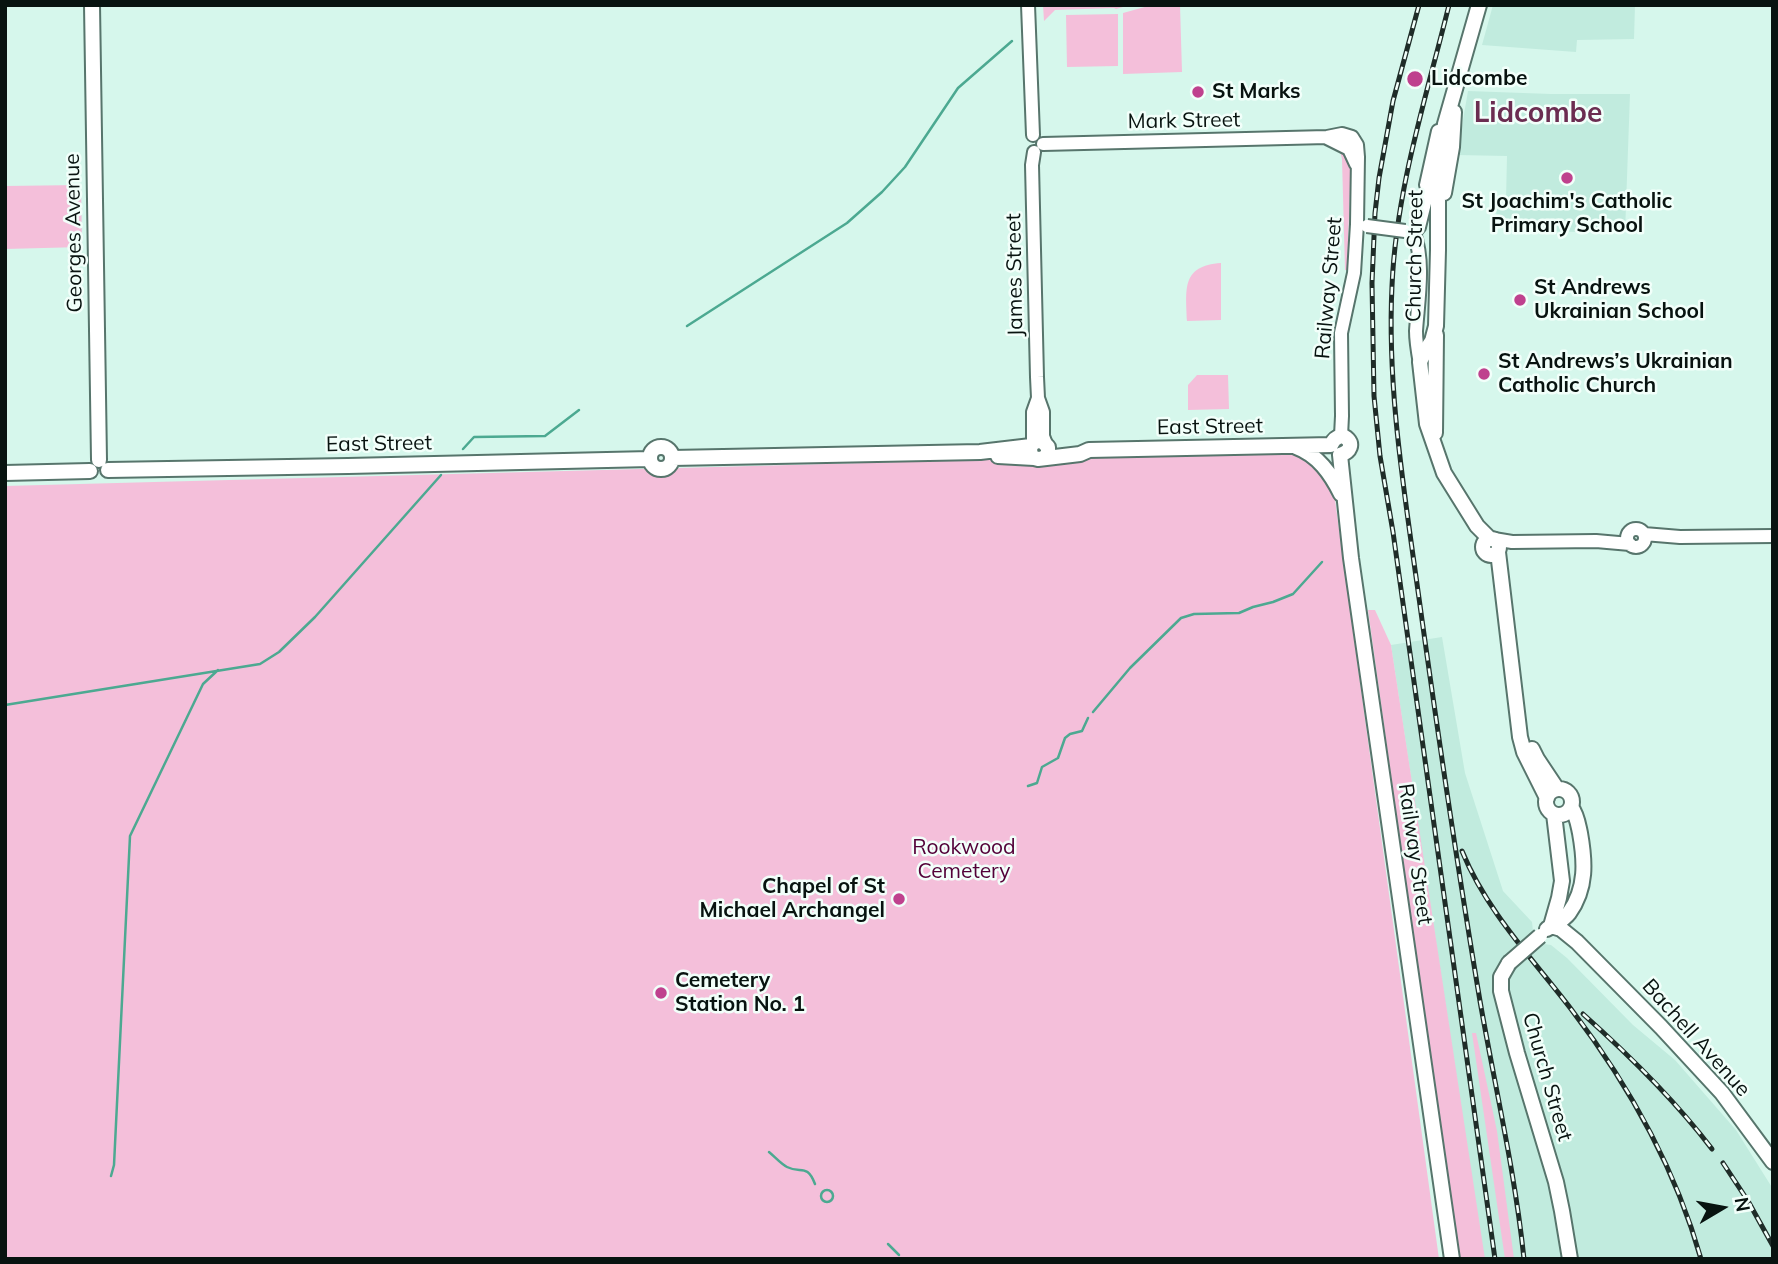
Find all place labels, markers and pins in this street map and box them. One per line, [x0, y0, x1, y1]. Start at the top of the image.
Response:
place label: Lidcombe [1431, 66, 1527, 92]
marker: Lidcombe [1405, 69, 1425, 89]
place label: St Marks [1212, 79, 1301, 105]
marker: St Marks [1190, 84, 1206, 100]
marker: St Joachim's Catholic Primary School [1559, 170, 1575, 186]
place label: St Joachim's Catholic Primary School [1462, 189, 1672, 239]
place label: St Andrews Ukrainian School [1534, 275, 1704, 325]
marker: St Andrews Ukrainian School [1512, 292, 1528, 308]
place label: St Andrews’s Ukrainian Catholic Church [1498, 349, 1733, 399]
marker: St Andrews’s Ukrainian Catholic Church [1476, 366, 1492, 382]
place label: Chapel of St Michael Archangel [699, 874, 885, 924]
marker: Chapel of St Michael Archangel [891, 891, 907, 907]
place label: Cemetery Station No. 1 [675, 968, 805, 1018]
marker: Cemetery Station No. 1 [653, 985, 669, 1001]

